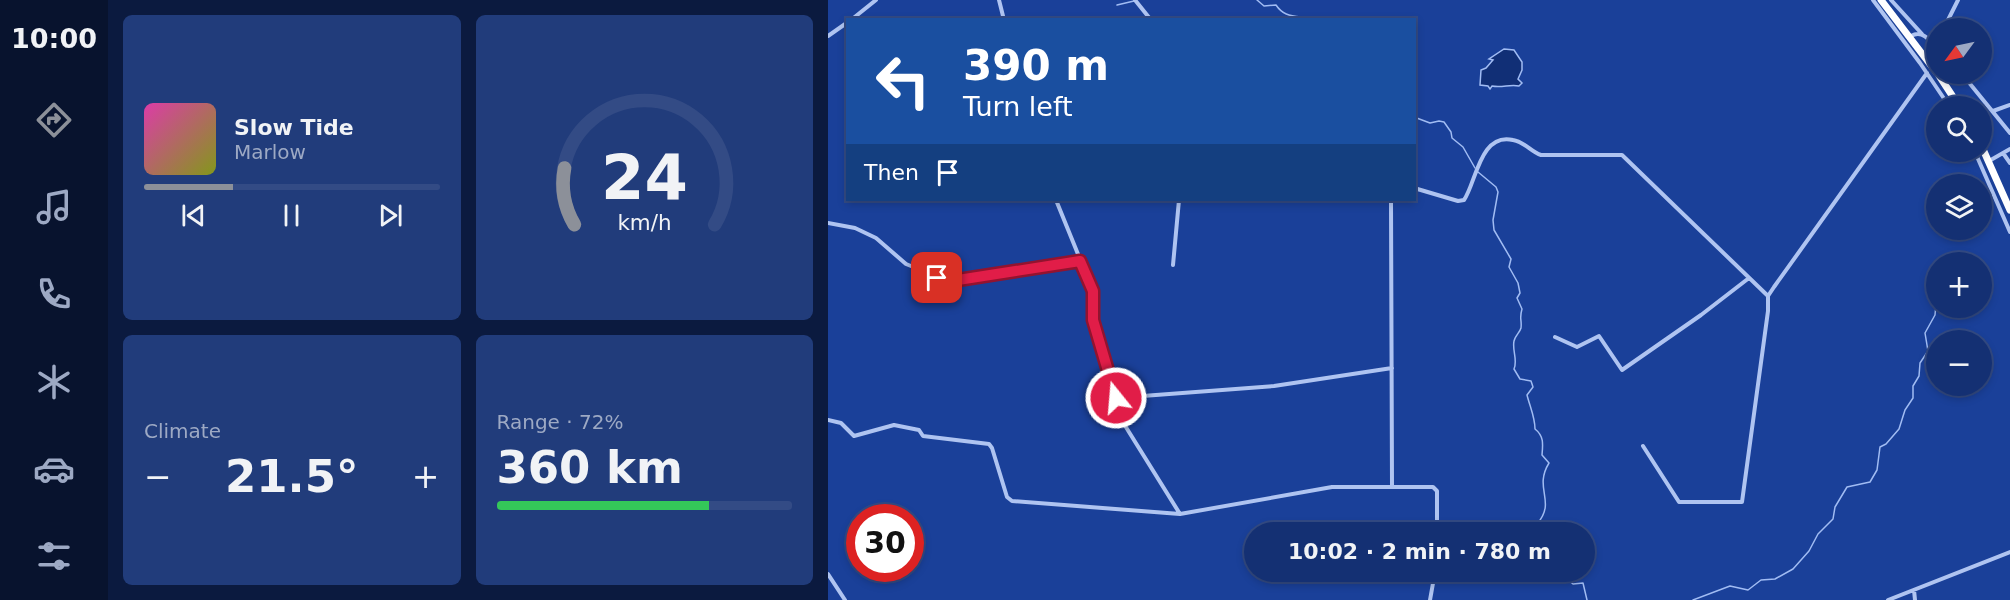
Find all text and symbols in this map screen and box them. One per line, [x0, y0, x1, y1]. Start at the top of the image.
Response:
north arrow [1926, 18, 1992, 84]
map controls [1926, 18, 1992, 396]
text: 10:00 [11, 23, 97, 54]
text: 390 m [963, 41, 1109, 90]
icon: left [864, 42, 942, 120]
text: Turn left [963, 91, 1073, 122]
button: search [1926, 96, 1992, 162]
icon: directions [33, 99, 75, 141]
text: Slow Tide [234, 115, 354, 140]
text: Marlow [234, 140, 306, 164]
text: 24 [601, 141, 688, 214]
icon: arrive [931, 156, 964, 189]
text: Then [864, 160, 919, 185]
button: layers [1926, 174, 1992, 240]
icon: music [33, 186, 75, 228]
icon: previous [177, 199, 210, 232]
icon: pause [275, 199, 308, 232]
icon: next [374, 199, 407, 232]
text: km/h [617, 210, 671, 235]
pin [911, 252, 962, 303]
button: + [1926, 252, 1992, 318]
icon: arrive [920, 261, 953, 294]
icon: phone [33, 273, 75, 315]
button: − [1926, 330, 1992, 396]
icon: climate [33, 361, 75, 403]
position arrow [1084, 366, 1148, 430]
text: Range · 72% [497, 410, 623, 434]
text: Climate [144, 419, 221, 443]
text: 360 km [497, 441, 683, 494]
icon: car [33, 448, 75, 490]
text: 21.5° [225, 450, 359, 503]
text: − [144, 457, 172, 496]
text: + [412, 457, 440, 496]
speed limit sign: 30 [846, 504, 924, 582]
icon: filters [33, 535, 75, 577]
text: 10:02 · 2 min · 780 m [1288, 539, 1551, 564]

